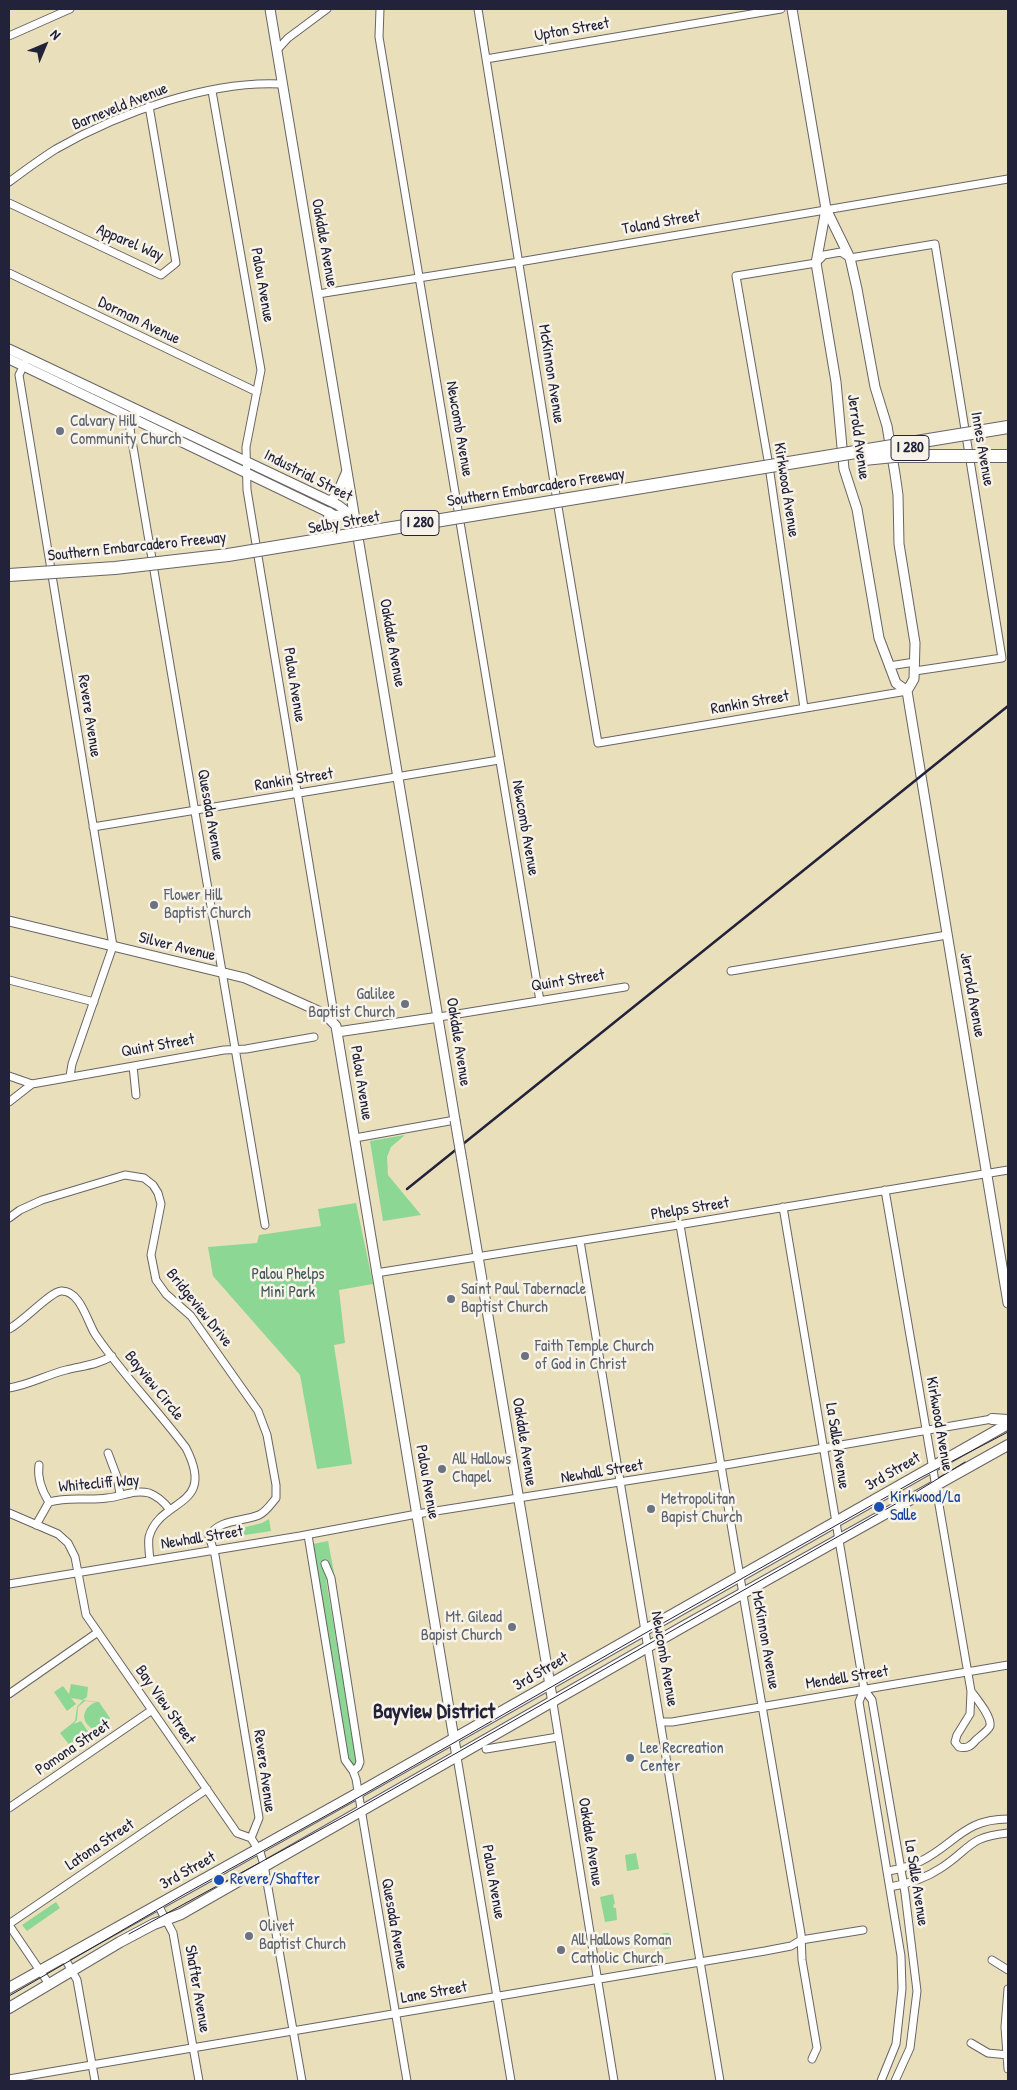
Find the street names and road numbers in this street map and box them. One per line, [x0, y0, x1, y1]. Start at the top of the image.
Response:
street label: Upton Street [533, 14, 611, 46]
street label: Barneveld Avenue [69, 79, 171, 135]
street label: Oakdale Avenue [307, 197, 341, 289]
street label: Toland Street [621, 207, 701, 239]
street label: Apparel Way [94, 220, 166, 266]
street label: Palou Avenue [246, 246, 278, 324]
street label: Dorman Avenue [95, 293, 183, 349]
street label: McKinnon Avenue [534, 323, 568, 425]
street label: Newcomb Avenue [441, 380, 477, 478]
street label: Jerrold Avenue [843, 393, 873, 481]
street label: Innes Avenue [966, 410, 998, 488]
road number: I 280 [891, 436, 929, 460]
street label: Kirkwood Avenue [769, 441, 803, 539]
street label: Industrial Street [261, 446, 355, 506]
street label: Southern Embarcadero Freeway [446, 464, 626, 512]
street label: Selby Street [307, 507, 381, 539]
road number: I 280 [401, 510, 439, 536]
street label: Southern Embarcadero Freeway [47, 528, 227, 566]
street label: Oakdale Avenue [375, 597, 409, 689]
street label: Palou Avenue [279, 646, 309, 724]
street label: Revere Avenue [73, 673, 105, 759]
street label: Rankin Street [709, 687, 791, 719]
street label: Rankin Street [253, 764, 335, 796]
street label: Quesada Avenue [193, 768, 227, 862]
street label: Newcomb Avenue [507, 779, 543, 877]
street label: Silver Avenue [137, 928, 217, 966]
street label: Jerrold Avenue [955, 951, 989, 1039]
street label: Quint Street [530, 966, 606, 996]
street label: Oakdale Avenue [442, 996, 474, 1088]
street label: Quint Street [120, 1030, 196, 1062]
street label: Palou Avenue [346, 1044, 376, 1122]
street label: Phelps Street [649, 1193, 731, 1225]
street label: Bridgeview Drive [162, 1265, 236, 1351]
street label: Bayview Circle [120, 1347, 188, 1425]
street label: Kirkwood Avenue [921, 1375, 957, 1473]
street label: Oakdale Avenue [508, 1396, 540, 1488]
street label: La Salle Avenue [821, 1402, 853, 1490]
street label: Palou Avenue [411, 1443, 443, 1521]
street label: 3rd Street [862, 1449, 924, 1495]
street label: Newhall Street [559, 1456, 645, 1488]
street label: Whitecliff Way [58, 1471, 140, 1497]
street label: Newhall Street [159, 1522, 245, 1554]
street label: McKinnon Avenue [747, 1589, 783, 1691]
street label: Newcomb Avenue [646, 1610, 682, 1708]
street label: 3rd Street [510, 1649, 572, 1695]
street label: Bay View Street [131, 1662, 199, 1748]
street label: Mendell Street [804, 1662, 890, 1694]
street label: Pomona Street [32, 1716, 114, 1780]
street label: Revere Avenue [249, 1728, 279, 1814]
street label: Oakdale Avenue [574, 1796, 606, 1888]
street label: Latona Street [62, 1815, 138, 1875]
street label: La Salle Avenue [900, 1839, 932, 1927]
street label: Palou Avenue [477, 1843, 509, 1921]
street label: 3rd Street [157, 1848, 219, 1894]
street label: Quesada Avenue [377, 1877, 411, 1971]
street label: Shafter Avenue [180, 1944, 214, 2034]
street label: Lane Street [399, 1978, 469, 2008]

